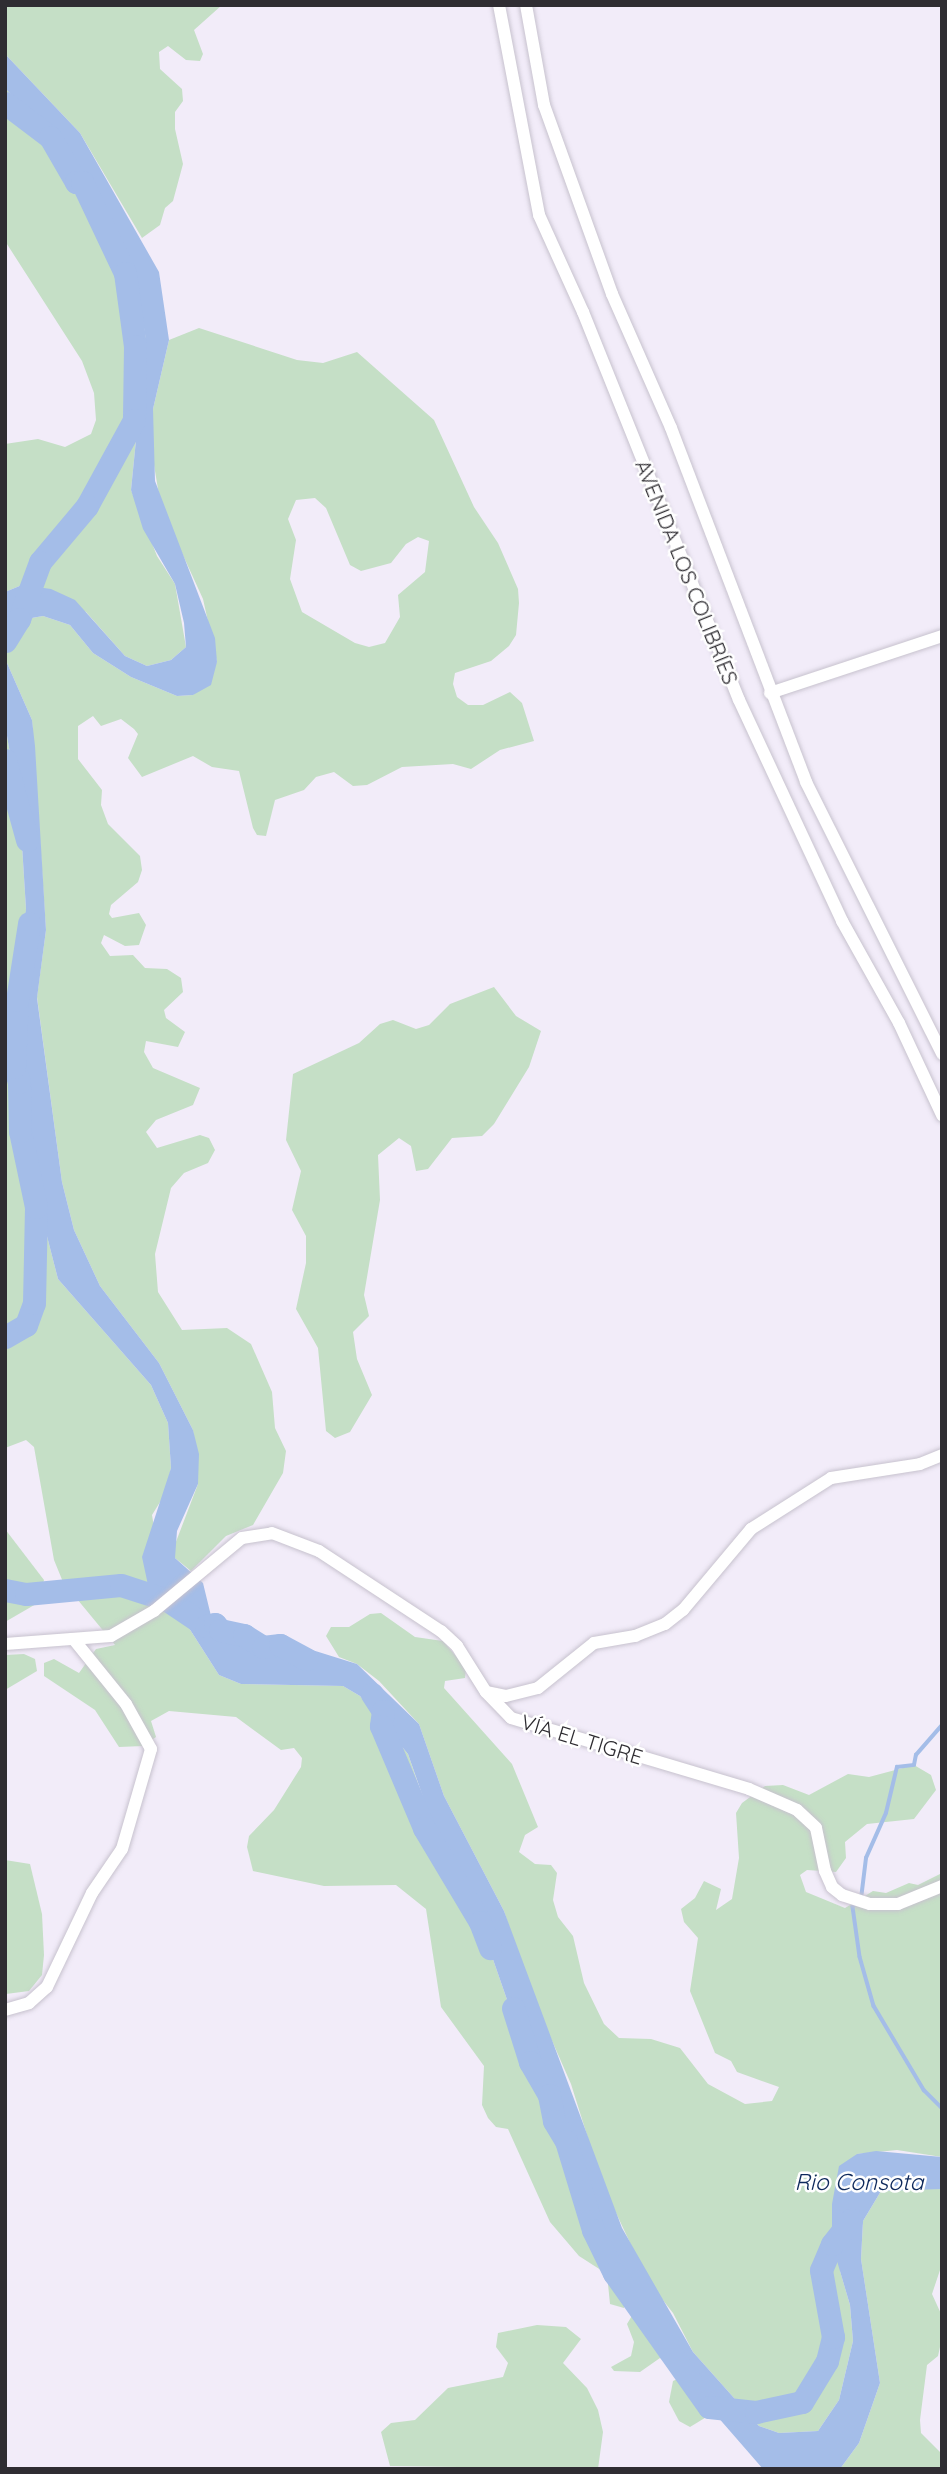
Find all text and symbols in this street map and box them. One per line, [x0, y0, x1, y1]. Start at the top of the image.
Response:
street label: AVENIDA LOS COLIBRÍES [630, 456, 744, 688]
street label: VÍA EL TIGRE [518, 1709, 646, 1769]
water label: Rio Consota [794, 2168, 924, 2196]

